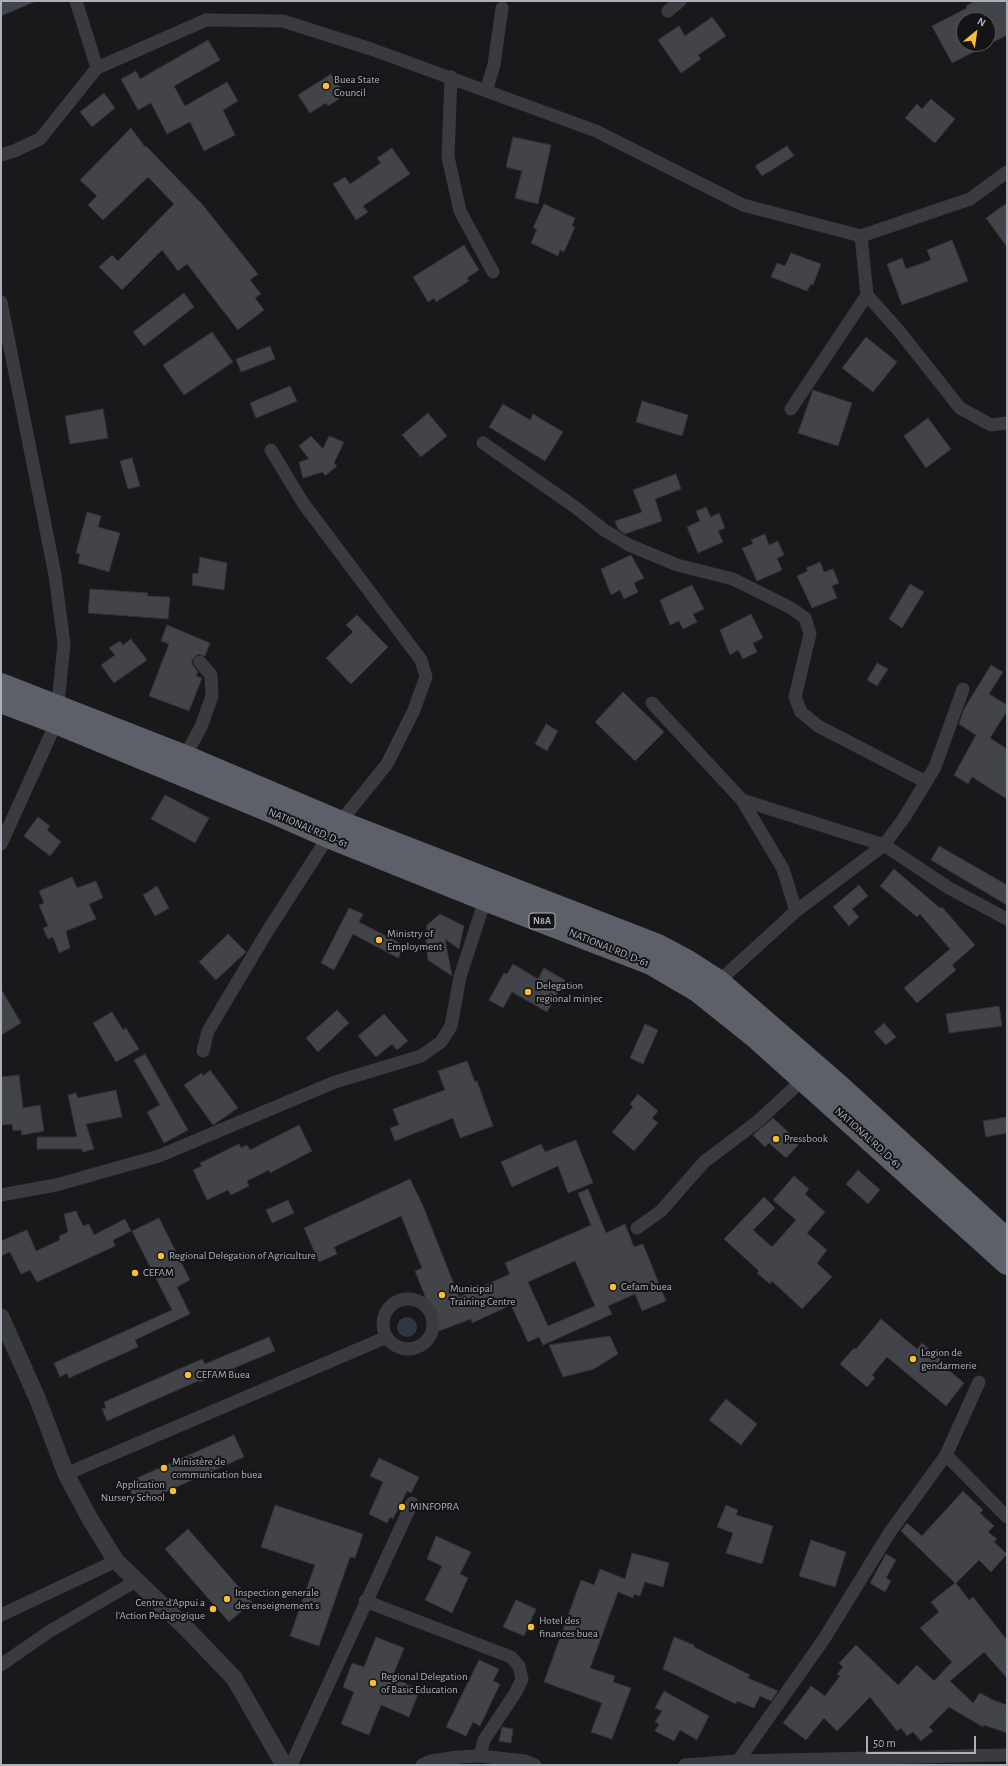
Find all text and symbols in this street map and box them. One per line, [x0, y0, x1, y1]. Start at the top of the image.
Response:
north arrow [956, 12, 996, 52]
text: N [976, 15, 988, 29]
place label: Buea State Council [334, 73, 380, 99]
marker: Buea State Council [321, 81, 331, 91]
street label: NATIONAL RD. D-61 [266, 805, 350, 851]
road number: N8A [529, 913, 555, 929]
street label: NATIONAL RD. D-61 [567, 926, 651, 970]
place label: Ministry of Employment [387, 927, 442, 953]
marker: Ministry of Employment [374, 935, 384, 945]
place label: Delegation regional minjec [536, 979, 602, 1005]
marker: Delegation regional minjec [523, 987, 533, 997]
street label: NATIONAL RD. D-61 [832, 1105, 904, 1171]
place label: Pressbook [784, 1132, 828, 1146]
marker: Pressbook [771, 1134, 781, 1144]
place label: Regional Delegation of Agriculture [169, 1249, 316, 1263]
marker: Regional Delegation of Agriculture [156, 1251, 166, 1261]
place label: CEFAM [143, 1266, 174, 1280]
marker: CEFAM [130, 1268, 140, 1278]
place label: Cefam buea [621, 1280, 672, 1294]
place label: Municipal Training Centre [450, 1282, 515, 1308]
marker: Cefam buea [608, 1282, 618, 1292]
marker: Municipal Training Centre [437, 1290, 447, 1300]
place label: Legion de gendarmerie [921, 1346, 976, 1372]
marker: Legion de gendarmerie [908, 1354, 918, 1364]
place label: CEFAM Buea [196, 1368, 250, 1382]
marker: CEFAM Buea [183, 1370, 193, 1380]
place label: Ministère de communication buea [172, 1455, 262, 1481]
marker: Ministère de communication buea [159, 1463, 169, 1473]
place label: Application Nursery School [101, 1478, 165, 1504]
marker: Application Nursery School [168, 1486, 178, 1496]
place label: MINFOPRA [410, 1500, 459, 1514]
marker: MINFOPRA [397, 1502, 407, 1512]
place label: Inspection generale des enseignement s [235, 1586, 319, 1612]
marker: Inspection generale des enseignement s [222, 1594, 232, 1604]
place label: Centre d'Appui a l'Action Pedagogique [116, 1596, 205, 1622]
marker: Centre d'Appui a l'Action Pedagogique [208, 1604, 218, 1614]
place label: Hotel des finances buea [539, 1614, 598, 1640]
marker: Hotel des finances buea [526, 1622, 536, 1632]
place label: Regional Delegation of Basic Education [381, 1670, 468, 1696]
marker: Regional Delegation of Basic Education [368, 1678, 378, 1688]
scale bar [868, 1728, 978, 1754]
text: 50 m [873, 1737, 896, 1749]

